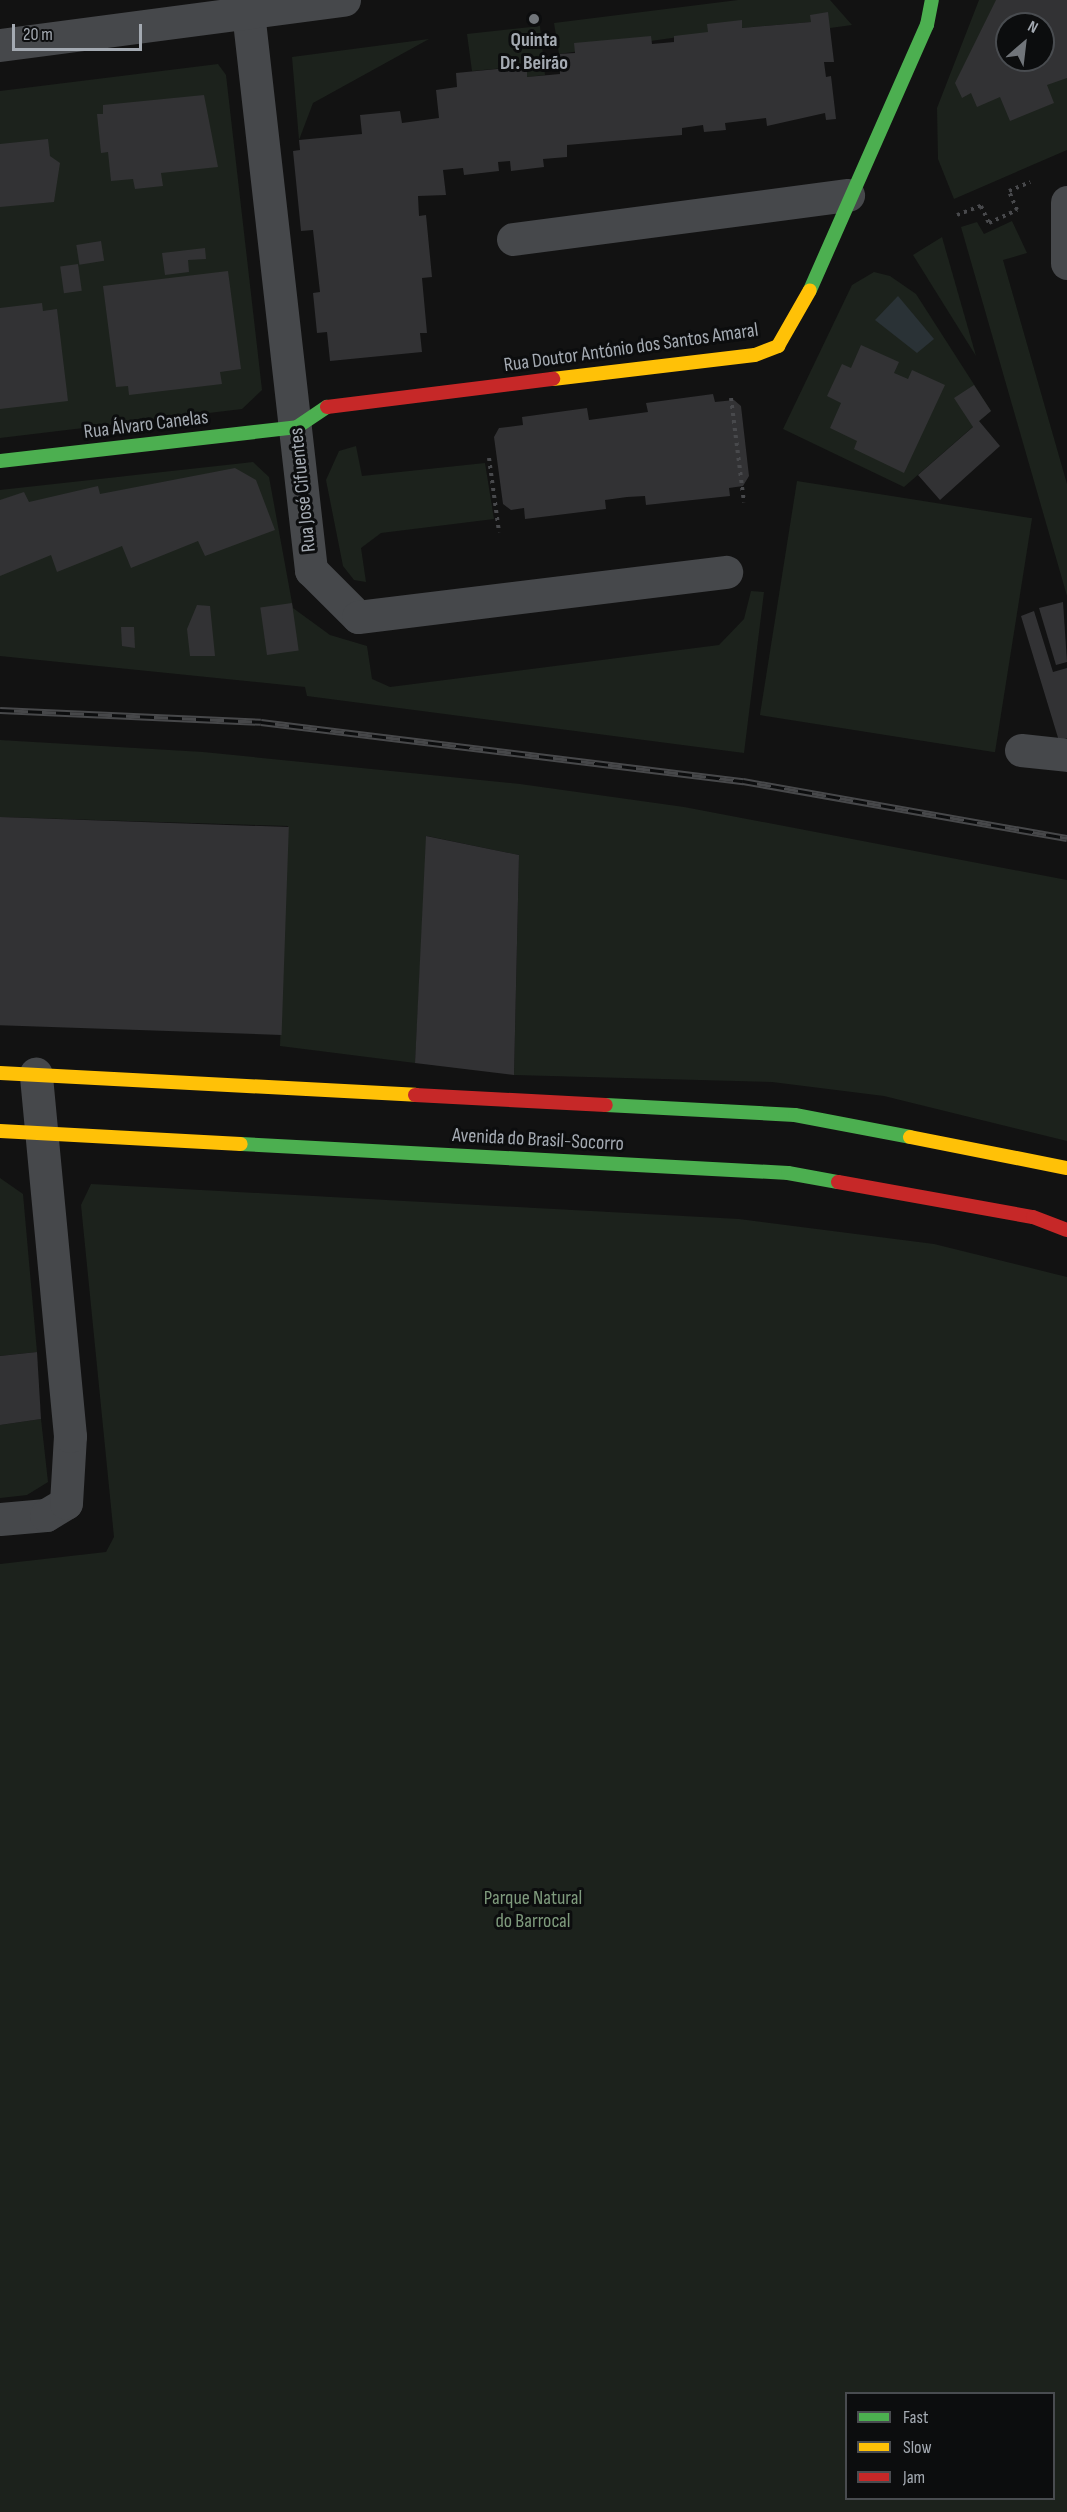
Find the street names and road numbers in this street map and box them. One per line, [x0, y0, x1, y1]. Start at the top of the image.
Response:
street label: Rua Doutor António dos Santos Amaral [502, 318, 760, 378]
street label: Rua Álvaro Canelas [82, 405, 210, 445]
street label: Rua José Cifuentes [285, 427, 321, 553]
street label: Avenida do Brasil-Socorro [452, 1124, 624, 1156]

